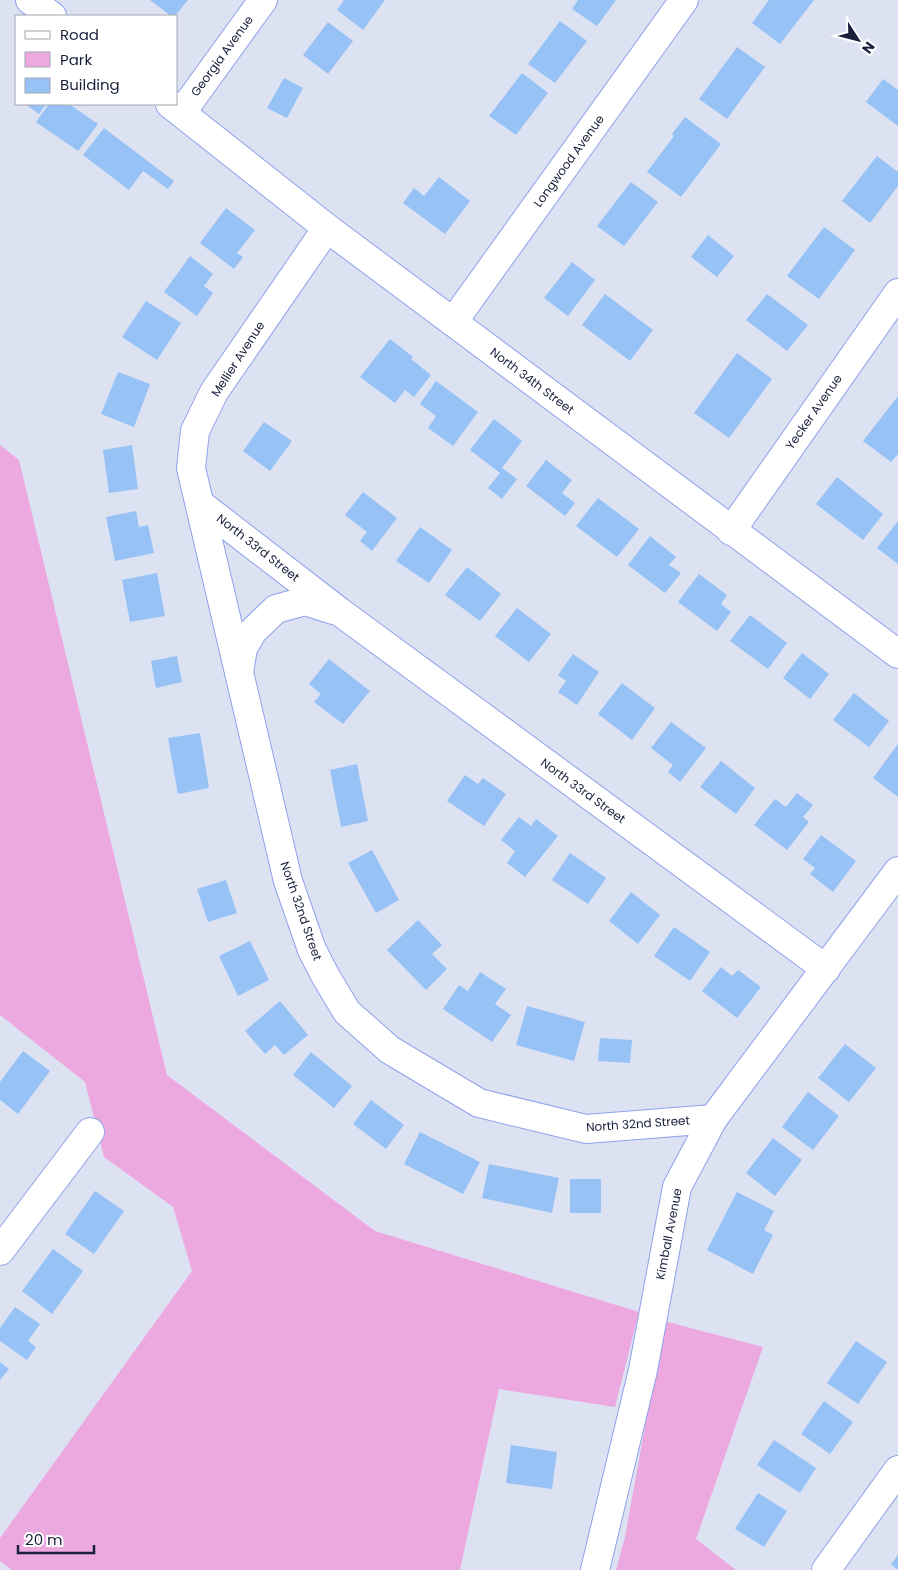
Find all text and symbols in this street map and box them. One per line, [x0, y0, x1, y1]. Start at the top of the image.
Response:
street label: Georgia Avenue [186, 12, 257, 100]
legend [15, 15, 178, 105]
north arrow [833, 15, 883, 65]
text: Road [60, 24, 99, 45]
text: N [857, 38, 880, 58]
text: Park [60, 49, 92, 70]
text: Building [60, 74, 120, 95]
street label: Longwood Avenue [529, 111, 608, 210]
street label: Mellier Avenue [207, 318, 268, 400]
street label: North 34th Street [487, 343, 578, 418]
street label: Yecker Avenue [781, 371, 846, 453]
street label: North 33rd Street [213, 510, 303, 585]
street label: North 33rd Street [537, 754, 629, 827]
street label: North 32nd Street [277, 859, 326, 963]
street label: North 32nd Street [586, 1111, 690, 1136]
street label: Kimball Avenue [651, 1187, 686, 1281]
scale bar [18, 1522, 94, 1554]
text: 20 m [25, 1529, 63, 1550]

